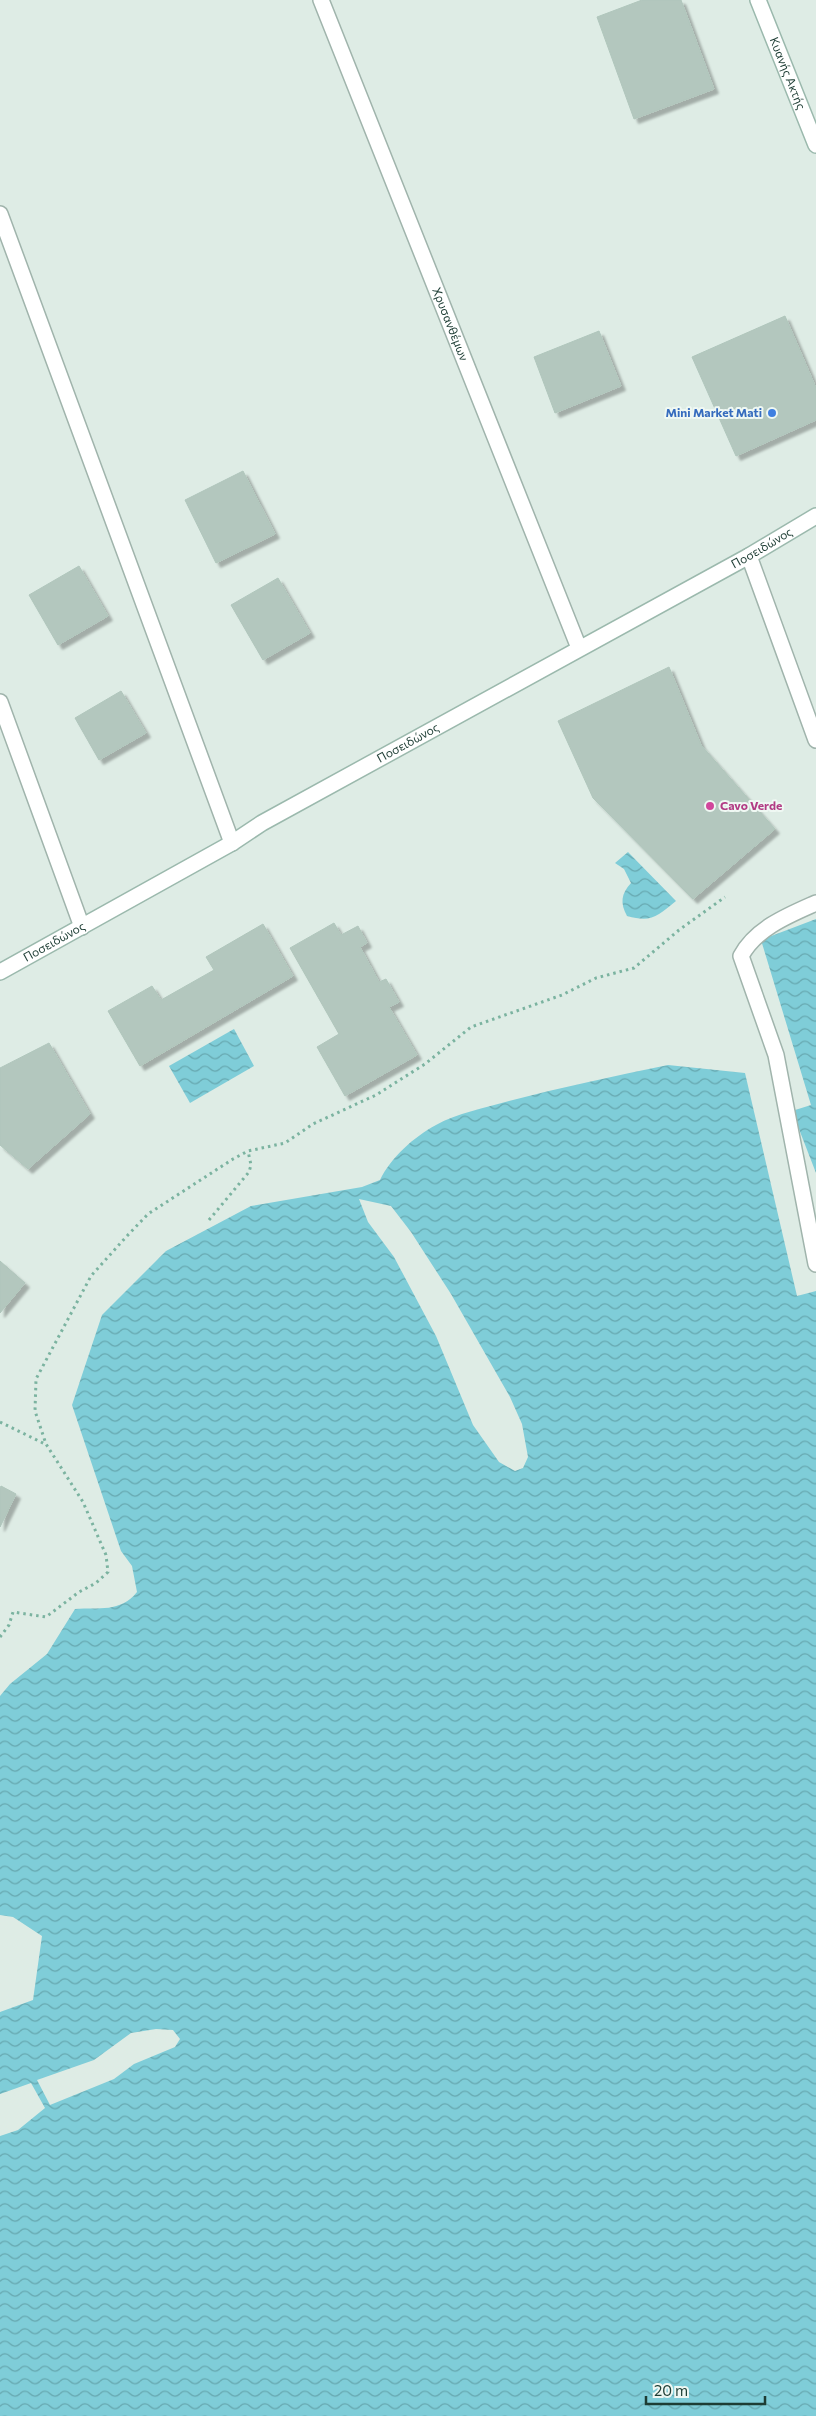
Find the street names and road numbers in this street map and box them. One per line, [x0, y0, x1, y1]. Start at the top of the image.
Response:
street label: Κυανής Ακτής [768, 35, 809, 111]
street label: Χρυσανθέμων [430, 285, 472, 363]
street label: Ποσειδώνος [728, 524, 795, 570]
street label: Ποσειδώνος [374, 719, 441, 765]
street label: Ποσειδώνος [20, 918, 87, 964]

